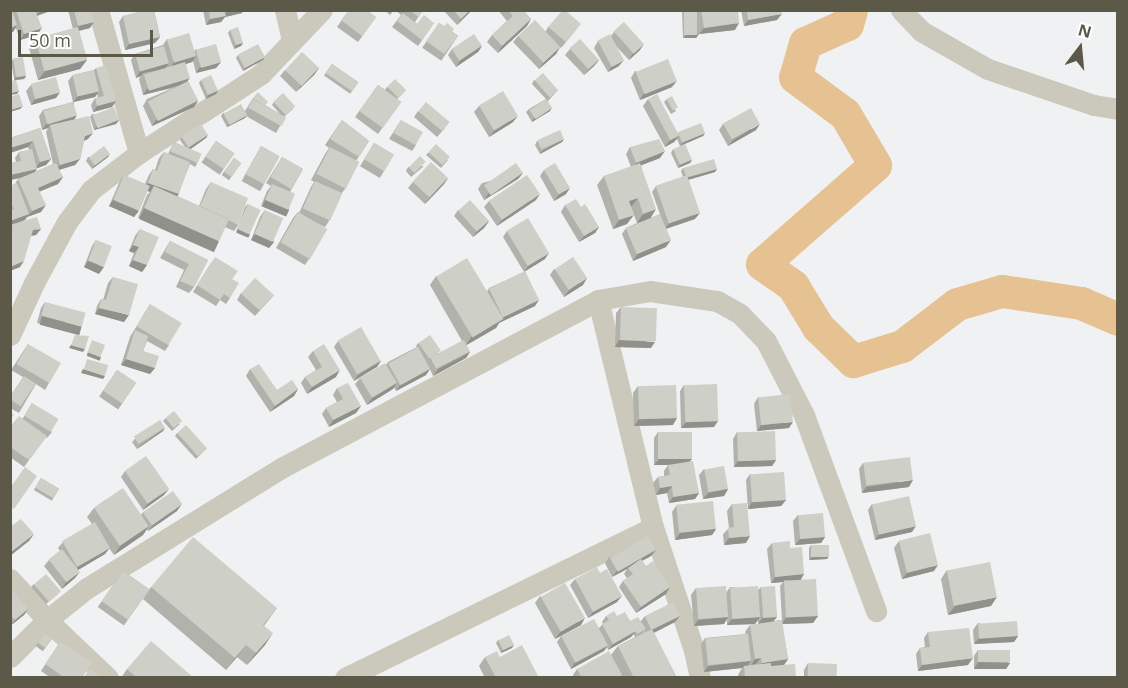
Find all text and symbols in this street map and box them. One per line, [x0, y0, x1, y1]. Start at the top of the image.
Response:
scale bar [21, 18, 156, 56]
north arrow [1050, 18, 1110, 78]
text: N [1076, 18, 1094, 43]
text: 50 m [29, 28, 71, 52]

